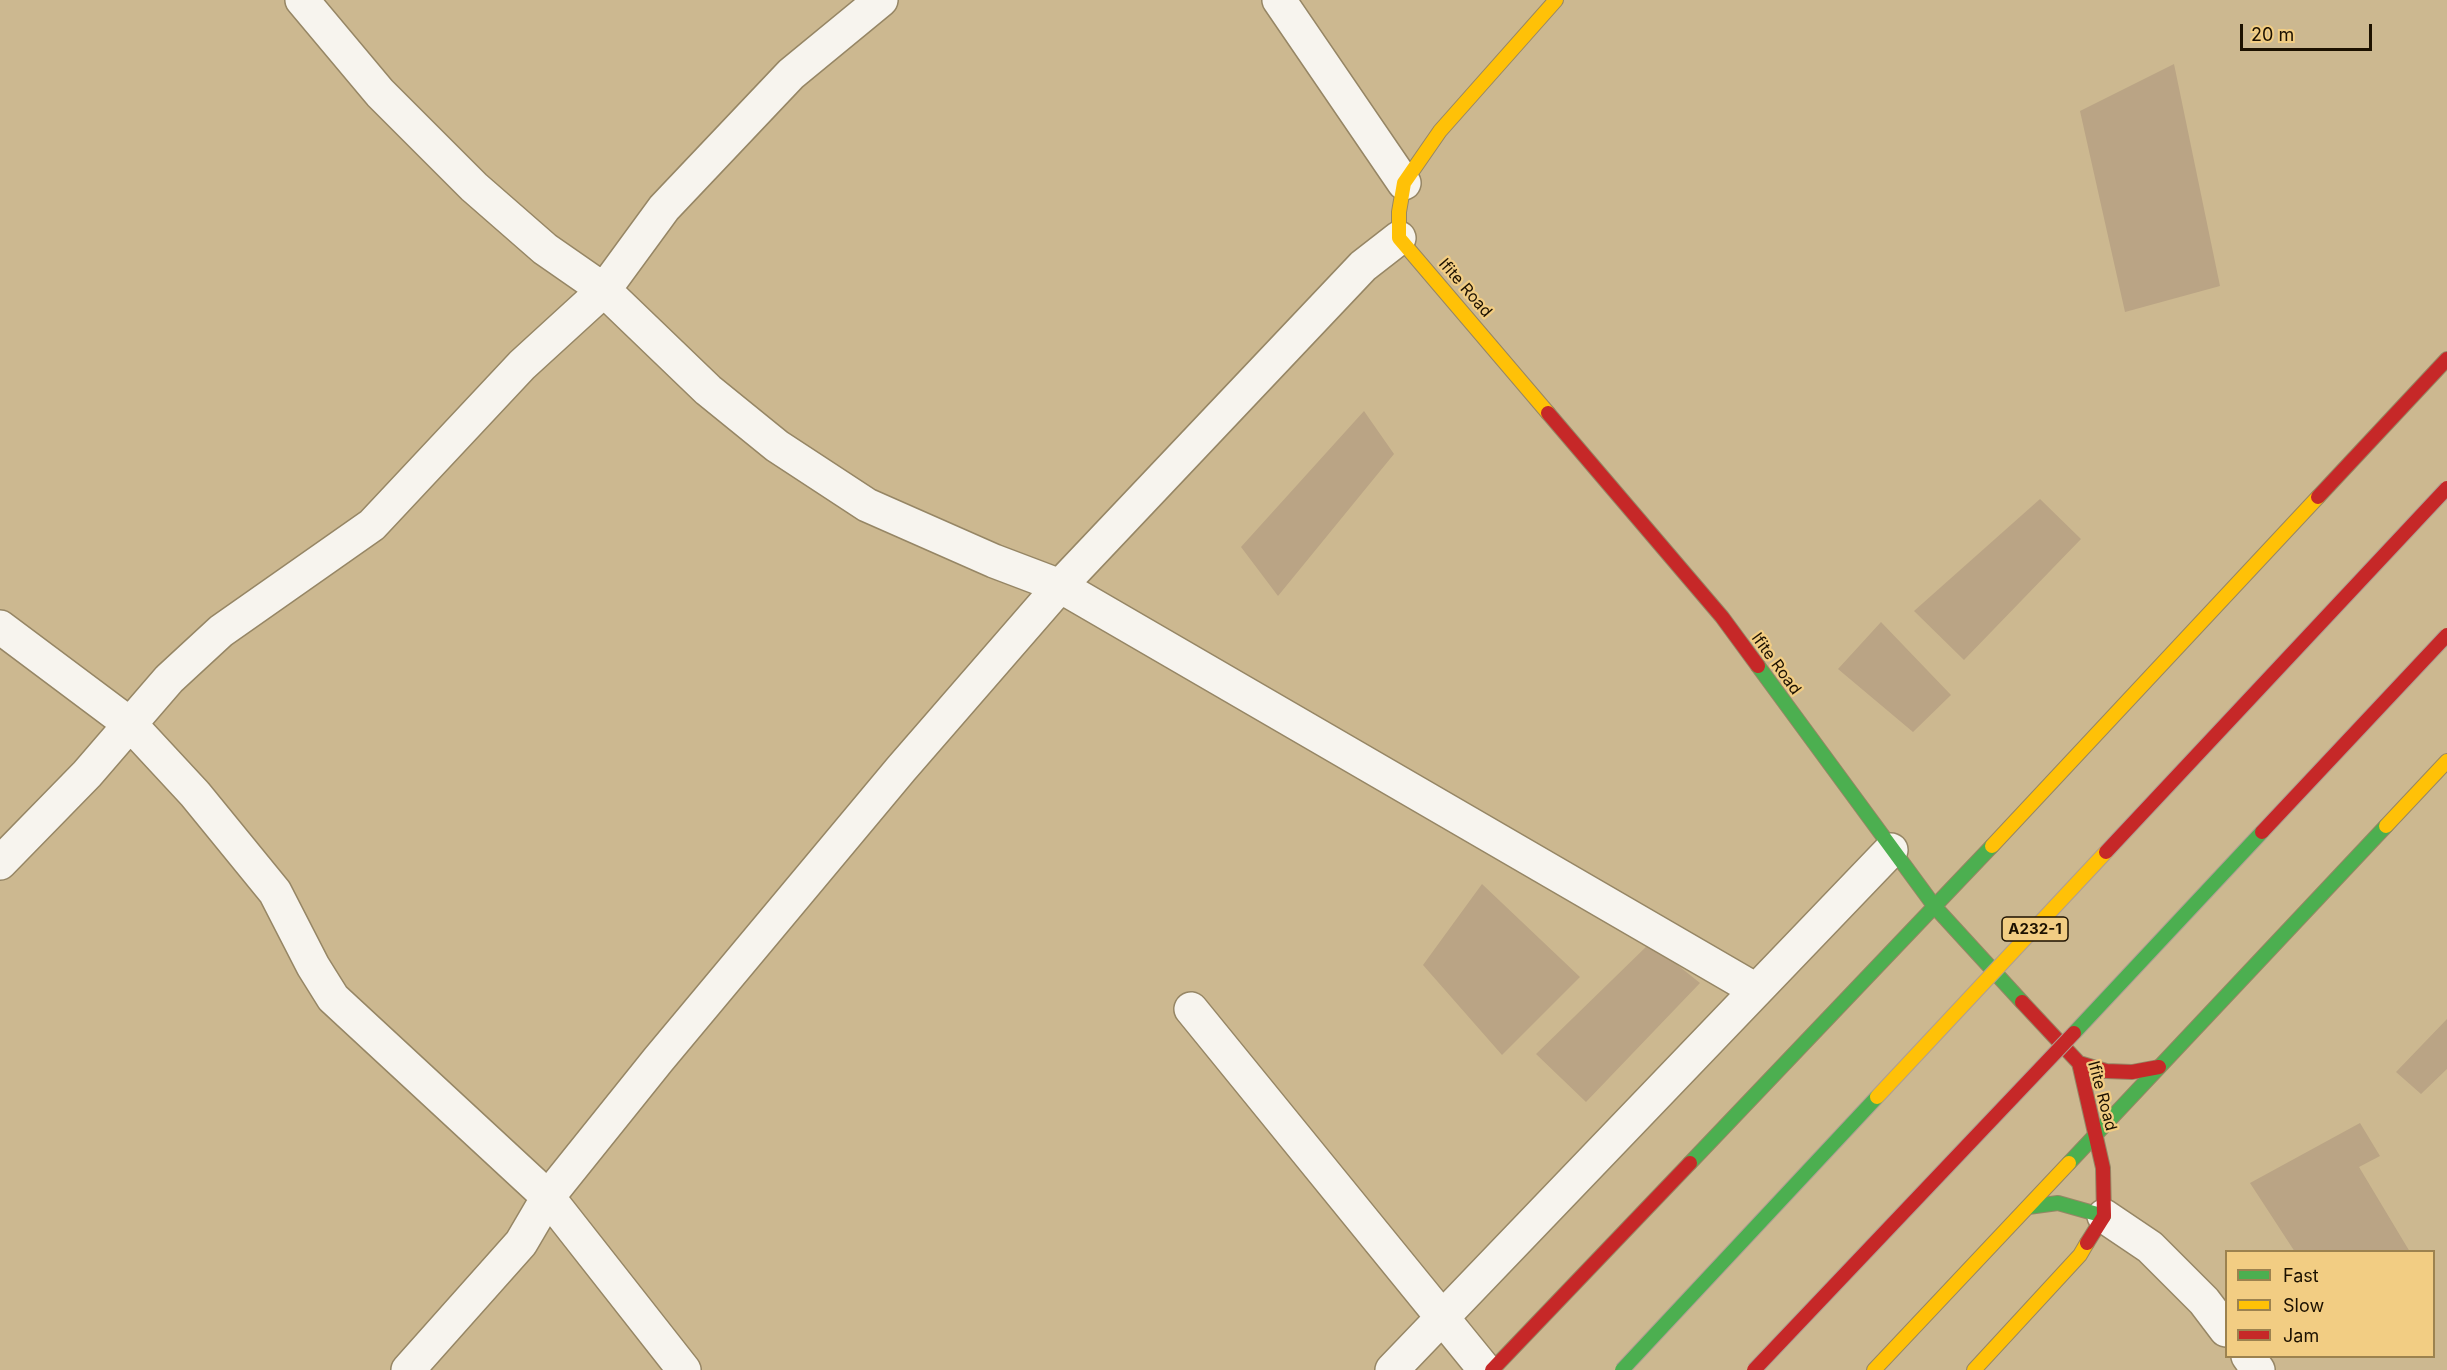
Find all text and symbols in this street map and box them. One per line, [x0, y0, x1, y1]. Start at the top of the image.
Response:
scale bar [2243, 12, 2375, 50]
text: 20 m [2251, 24, 2294, 45]
street label: Ifite Road [1434, 255, 1496, 321]
street label: Ifite Road [1747, 629, 1805, 699]
road number: A232-1 [2002, 917, 2068, 941]
street label: Ifite Road [2083, 1059, 2121, 1133]
legend [2225, 1250, 2435, 1358]
text: Fast [2283, 1265, 2319, 1286]
text: Slow [2283, 1295, 2324, 1316]
text: Jam [2283, 1325, 2319, 1346]

